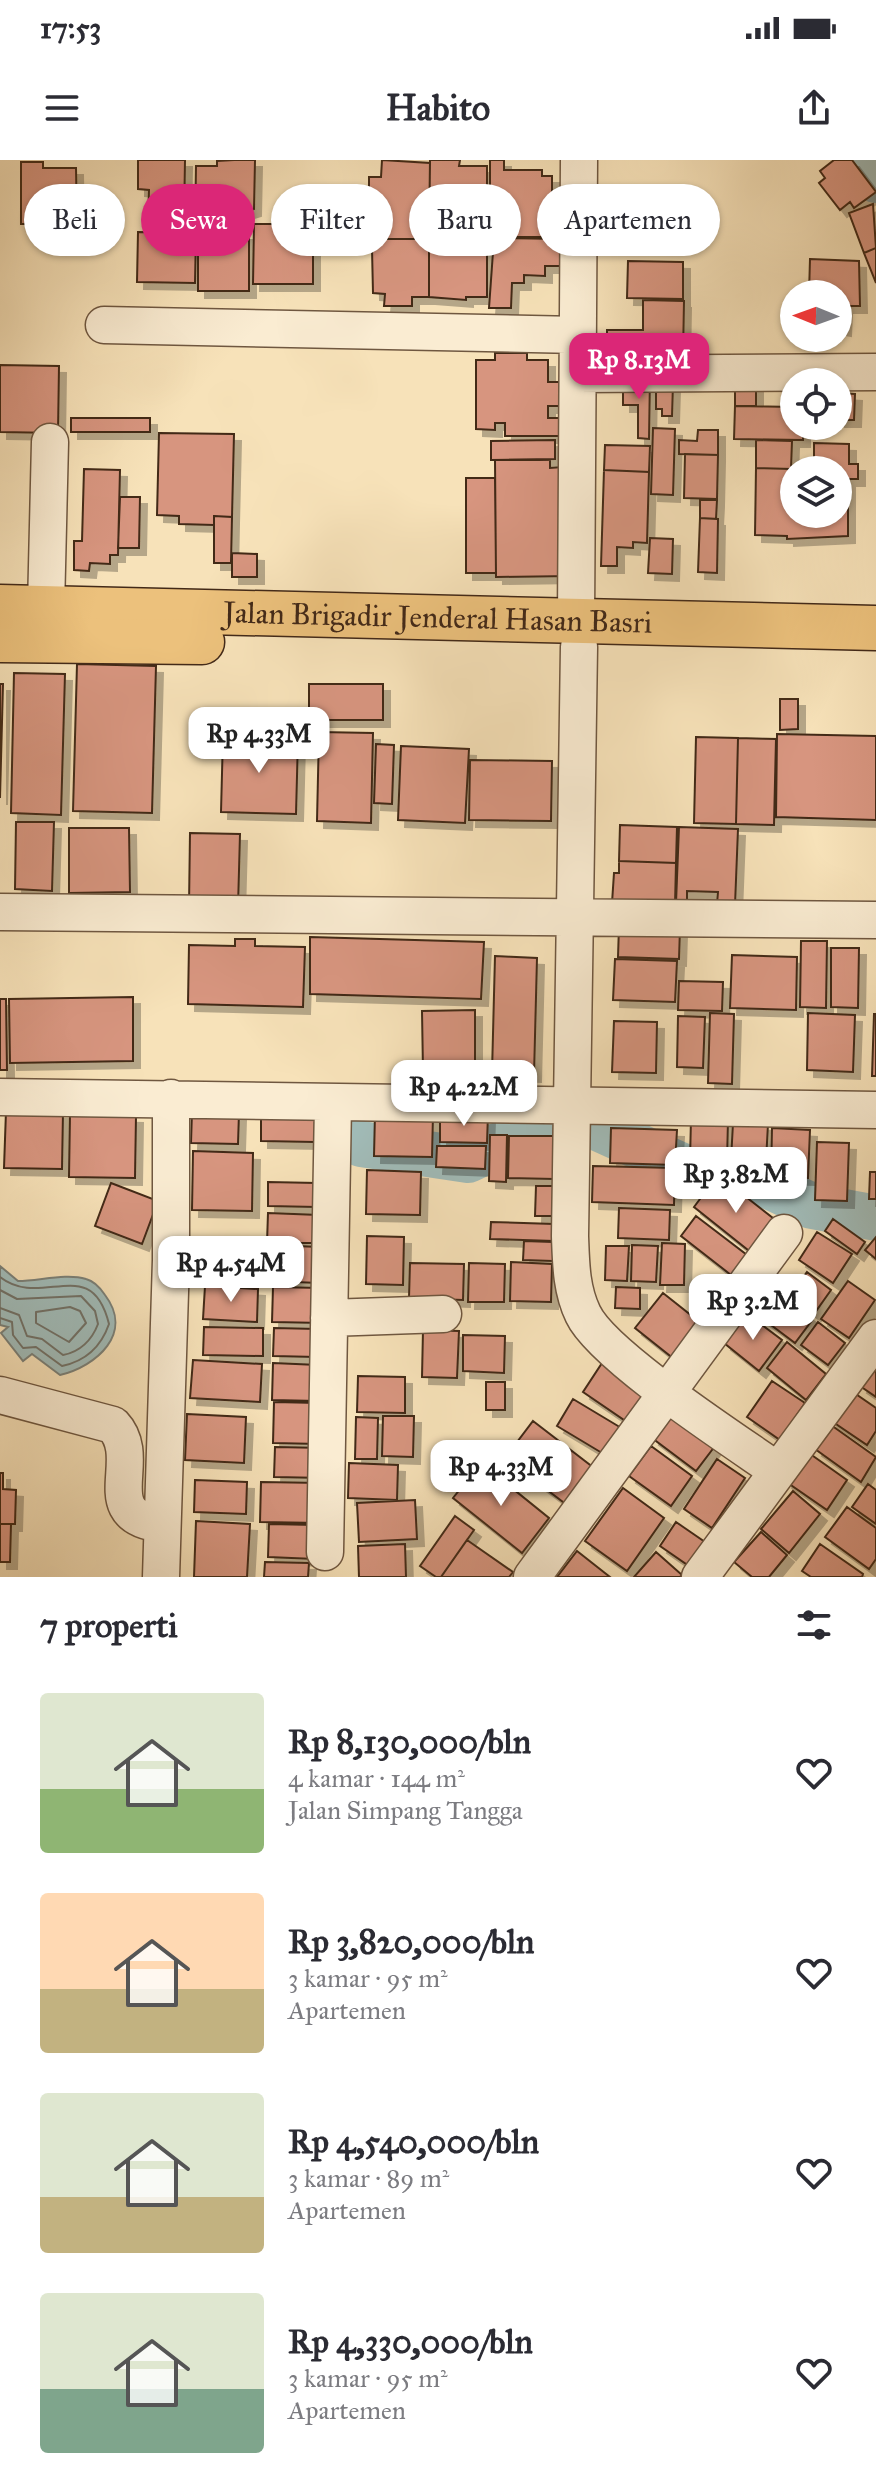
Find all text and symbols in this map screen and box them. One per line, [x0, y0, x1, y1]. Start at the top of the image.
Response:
text: 17:53 [40, 10, 101, 46]
icon: menu [40, 86, 84, 130]
text: Habito [386, 86, 490, 130]
icon: share [792, 86, 836, 130]
chip: Beli [24, 184, 125, 256]
chip: Sewa [141, 184, 255, 256]
chip: Filter [271, 184, 393, 256]
chip: Baru [409, 184, 521, 256]
chip: Apartemen [537, 184, 720, 256]
north arrow [780, 280, 852, 352]
map controls [780, 280, 852, 528]
pin: Rp 8.13M [556, 333, 722, 401]
text: Rp 8.13M [587, 343, 691, 375]
button: locate [780, 368, 852, 440]
button: layers [780, 456, 852, 528]
street label: Jalan Brigadir Jenderal Hasan Basri [220, 594, 653, 641]
pin: Rp 4.33M [176, 707, 342, 775]
text: Rp 4.33M [207, 717, 312, 749]
pin: Rp 4.22M [381, 1060, 547, 1128]
text: Rp 4.22M [409, 1070, 519, 1102]
pin: Rp 3.82M [653, 1147, 819, 1215]
text: Rp 3.82M [683, 1157, 789, 1189]
pin: Rp 4.54M [148, 1236, 314, 1304]
text: Rp 4.54M [176, 1246, 286, 1278]
pin: Rp 3.2M [679, 1274, 827, 1342]
text: Rp 3.2M [707, 1284, 799, 1316]
pin: Rp 4.33M [418, 1440, 584, 1508]
text: Rp 4.33M [449, 1450, 554, 1482]
icon: filters [792, 1603, 836, 1647]
text: 7 properti [40, 1605, 178, 1646]
text: Rp 8,130,000/bln [288, 1721, 531, 1762]
icon: home [104, 1725, 200, 1821]
icon: heart [792, 1751, 836, 1795]
text: 4 kamar · 144 m² [288, 1762, 465, 1794]
text: Jalan Simpang Tangga [288, 1794, 523, 1826]
text: Rp 3,820,000/bln [288, 1921, 535, 1962]
icon: home [104, 1925, 200, 2021]
icon: heart [792, 1951, 836, 1995]
text: 3 kamar · 95 m² [288, 1962, 448, 1994]
text: Apartemen [288, 1994, 406, 2026]
text: Rp 4,540,000/bln [288, 2121, 539, 2162]
icon: home [104, 2125, 200, 2221]
icon: heart [792, 2151, 836, 2195]
text: 3 kamar · 89 m² [288, 2162, 449, 2194]
text: Apartemen [288, 2194, 406, 2226]
text: Rp 4,330,000/bln [288, 2321, 533, 2362]
icon: home [104, 2325, 200, 2421]
icon: heart [792, 2351, 836, 2395]
text: 3 kamar · 95 m² [288, 2362, 448, 2394]
text: Apartemen [288, 2394, 406, 2426]

